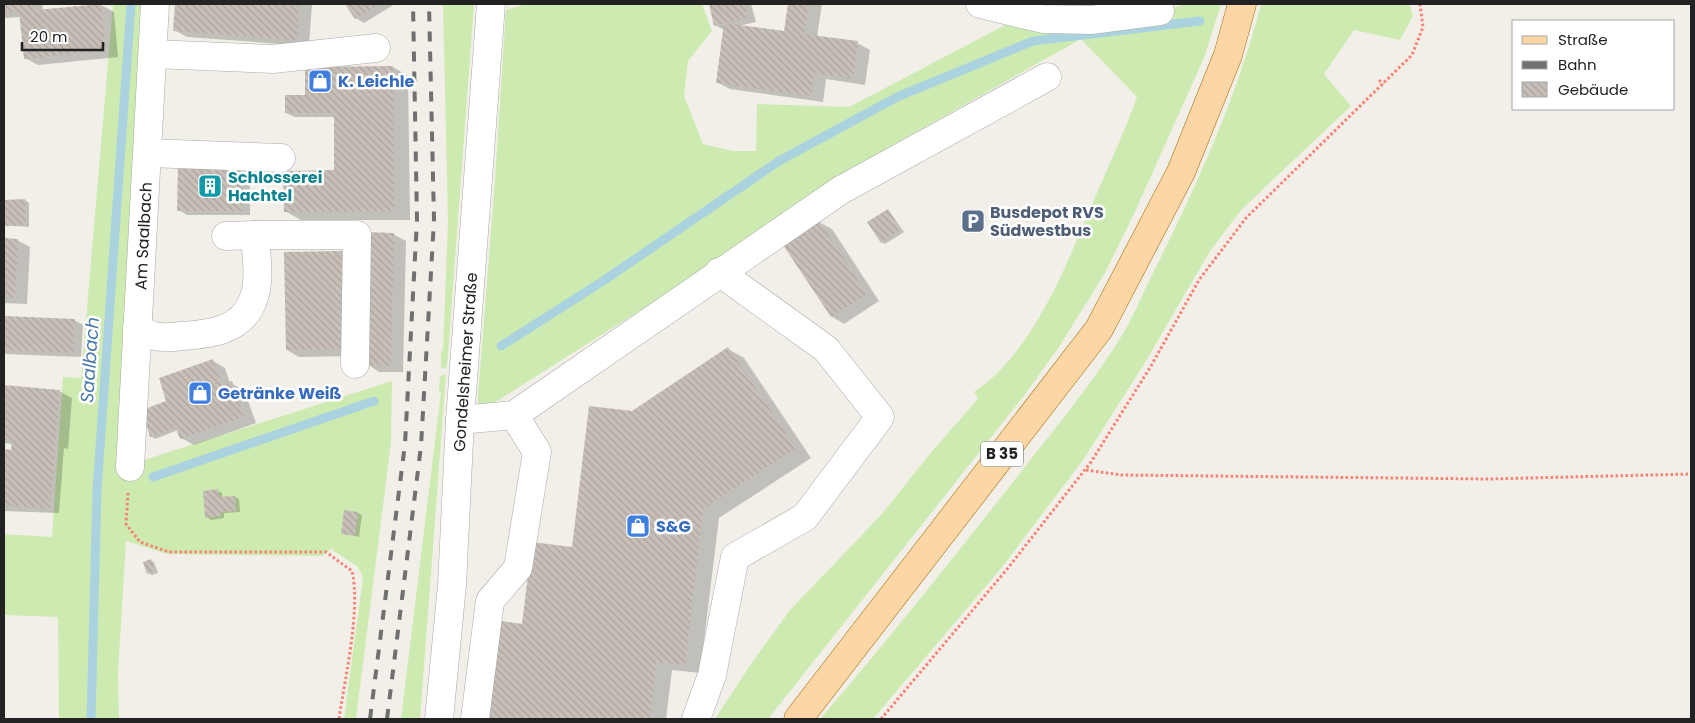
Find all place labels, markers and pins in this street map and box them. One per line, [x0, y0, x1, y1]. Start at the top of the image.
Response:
shop icon: K. Leichle [307, 68, 333, 94]
place label: K. Leichle [338, 70, 414, 93]
place label: Schlosserei Hachtel [228, 166, 322, 207]
building icon: Schlosserei Hachtel [197, 173, 223, 199]
place label: Busdepot RVS Südwestbus [990, 201, 1104, 242]
parking icon: Busdepot RVS Südwestbus [960, 208, 986, 234]
shop icon: Getränke Weiß [187, 380, 213, 406]
place label: Getränke Weiß [218, 382, 342, 405]
shop icon: S&G [625, 513, 651, 539]
place label: S&G [656, 515, 691, 538]

